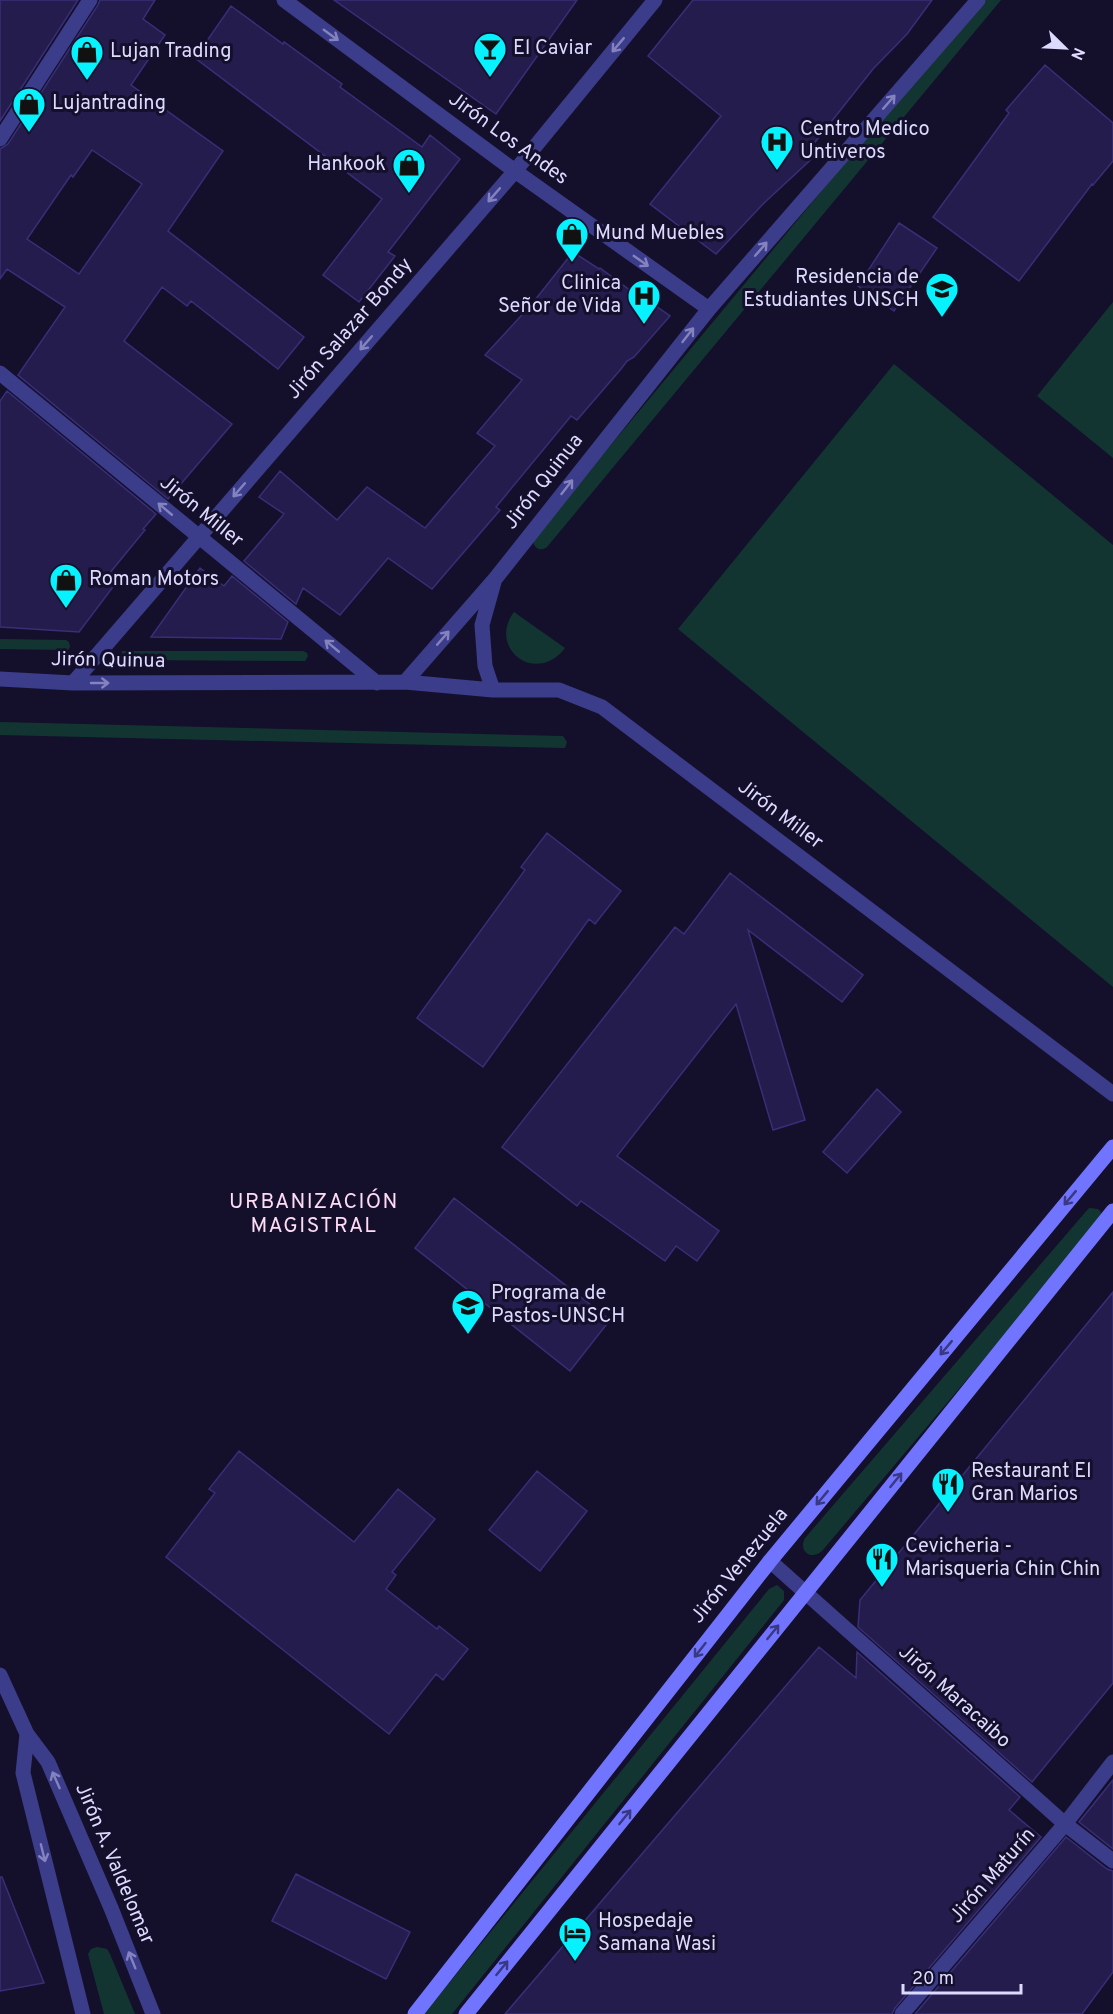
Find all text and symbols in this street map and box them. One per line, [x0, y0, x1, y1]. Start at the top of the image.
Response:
north arrow [1035, 18, 1095, 78]
one-way arrow [322, 29, 338, 41]
bar icon: El Caviar [472, 31, 508, 78]
shop icon: Lujan Trading [69, 34, 105, 81]
place label: El Caviar [513, 36, 592, 62]
one-way arrow [612, 37, 625, 53]
place label: Lujan Trading [110, 39, 231, 65]
text: N [1065, 44, 1088, 63]
shop icon: Lujantrading [11, 86, 47, 133]
street label: Jirón Los Andes [443, 87, 573, 191]
place label: Lujantrading [52, 91, 166, 117]
one-way arrow [882, 95, 896, 110]
place label: Centro Medico Untiveros [800, 117, 930, 166]
hospital icon: Centro Medico Untiveros [759, 124, 795, 171]
shop icon: Hankook [391, 147, 427, 194]
place label: Hankook [307, 152, 386, 178]
one-way arrow [487, 187, 500, 203]
shop icon: Mund Muebles [554, 216, 590, 263]
place label: Mund Muebles [595, 221, 724, 247]
one-way arrow [754, 242, 768, 257]
street label: Jirón Salazar Bondy [281, 253, 419, 405]
one-way arrow [632, 255, 648, 267]
place label: Residencia de Estudiantes UNSCH [743, 265, 919, 314]
place label: Clinica Señor de Vida [498, 271, 621, 320]
school or university icon: Residencia de Estudiantes UNSCH [924, 271, 960, 318]
hospital icon: Clinica Señor de Vida [626, 278, 662, 325]
one-way arrow [682, 327, 695, 343]
one-way arrow [359, 335, 373, 350]
street label: Jirón Quinua [498, 429, 590, 535]
street label: Jirón Miller [154, 470, 249, 554]
one-way arrow [561, 480, 574, 496]
one-way arrow [232, 483, 246, 498]
one-way arrow [157, 503, 173, 516]
shop icon: Roman Motors [48, 562, 84, 609]
place label: Roman Motors [89, 567, 219, 593]
one-way arrow [436, 631, 450, 646]
one-way arrow [324, 639, 340, 652]
street label: Jirón Quinua [51, 647, 165, 675]
one-way arrow [90, 677, 110, 689]
street label: Jirón Miller [732, 774, 828, 856]
district label: URBANIZACIÓN MAGISTRAL [229, 1188, 399, 1240]
one-way arrow [1064, 1190, 1077, 1206]
place label: Programa de Pastos-UNSCH [491, 1281, 625, 1330]
school or university icon: Programa de Pastos-UNSCH [450, 1288, 486, 1335]
one-way arrow [939, 1340, 953, 1355]
place label: Restaurant El Gran Marios [971, 1459, 1091, 1508]
restaurant icon: Restaurant El Gran Marios [930, 1466, 966, 1513]
one-way arrow [889, 1472, 902, 1488]
one-way arrow [815, 1490, 828, 1506]
street label: Jirón Venezuela [685, 1503, 795, 1629]
place label: Cevicheria - Marisqueria Chin Chin [905, 1534, 1100, 1583]
restaurant icon: Cevicheria - Marisqueria Chin Chin [864, 1541, 900, 1588]
one-way arrow [767, 1624, 780, 1640]
street label: Jirón Maracaibo [892, 1640, 1016, 1754]
one-way arrow [693, 1642, 706, 1658]
one-way arrow [49, 1771, 60, 1789]
street label: Jirón A. Valdelomar [68, 1779, 160, 1949]
one-way arrow [618, 1809, 631, 1825]
street label: Jirón Maturín [944, 1823, 1042, 1929]
one-way arrow [38, 1843, 50, 1862]
place label: Hospedaje Samana Wasi [598, 1909, 716, 1958]
hotel icon: Hospedaje Samana Wasi [557, 1915, 593, 1962]
one-way arrow [126, 1951, 137, 1969]
scale bar [903, 1957, 1022, 1995]
one-way arrow [496, 1961, 509, 1977]
text: 20 m [912, 1968, 954, 1991]

